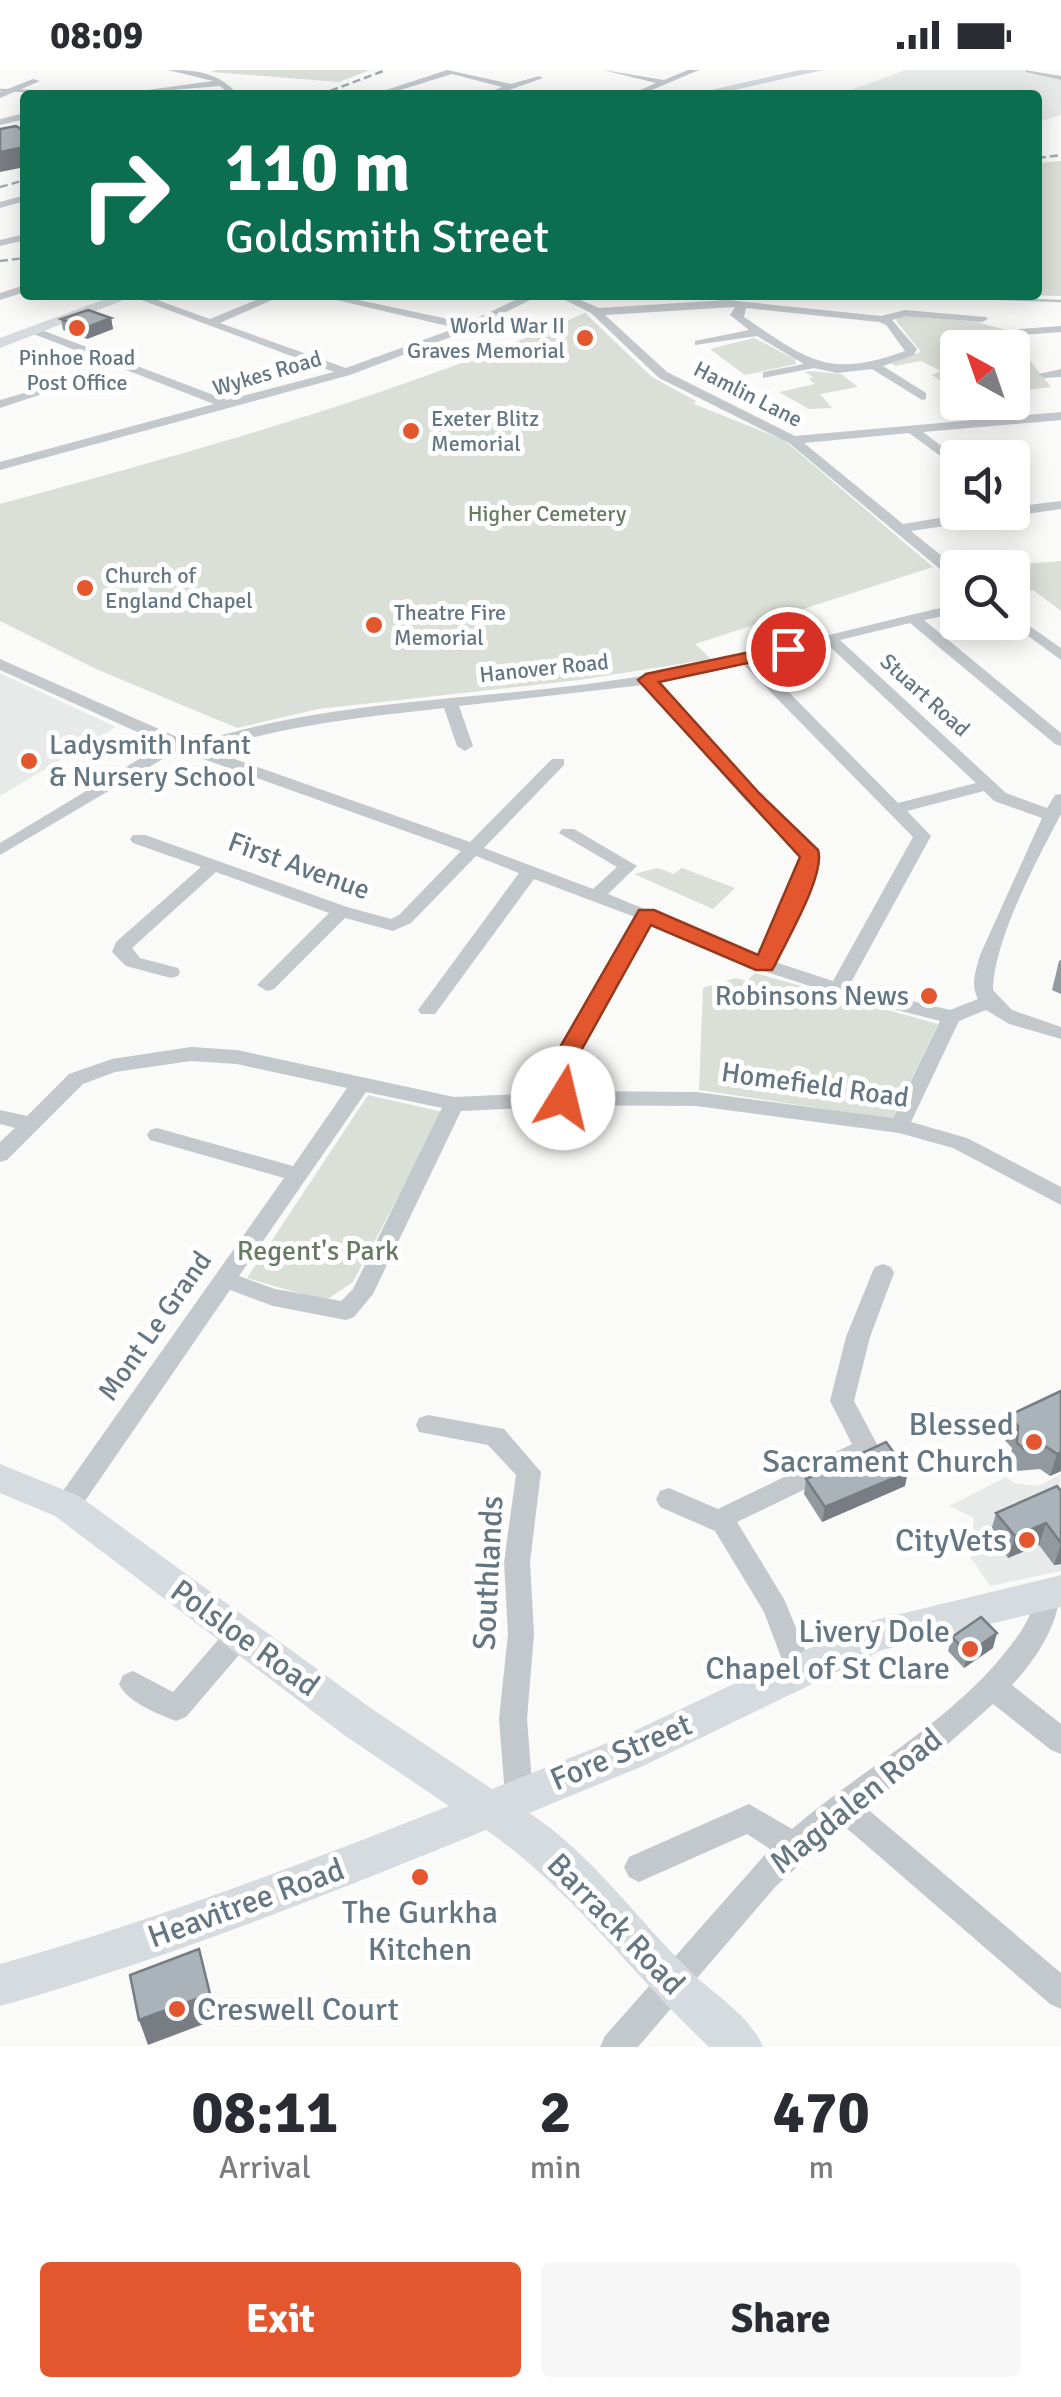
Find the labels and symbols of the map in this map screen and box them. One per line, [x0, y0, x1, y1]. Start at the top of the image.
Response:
place label: World War II Graves Memorial [407, 312, 565, 364]
marker: Pinhoe Road Post Office [66, 317, 88, 339]
marker: World War II Graves Memorial [574, 327, 596, 349]
north arrow [940, 330, 1030, 420]
place label: Pinhoe Road Post Office [19, 344, 135, 396]
street label: Wykes Road [209, 345, 325, 401]
street label: Hamlin Lane [689, 355, 807, 433]
place label: Exeter Blitz Memorial [431, 405, 539, 457]
marker: Exeter Blitz Memorial [400, 420, 422, 442]
park label: Higher Cemetery [468, 500, 627, 527]
place label: Church of England Chapel [105, 562, 253, 614]
marker: Church of England Chapel [74, 577, 96, 599]
place label: Theatre Fire Memorial [394, 599, 506, 651]
pin [746, 607, 831, 692]
marker: Theatre Fire Memorial [363, 614, 385, 636]
street label: Hanover Road [478, 648, 610, 688]
street label: Stuart Road [875, 648, 975, 742]
place label: Ladysmith Infant & Nursery School [49, 728, 255, 794]
marker: Ladysmith Infant & Nursery School [18, 750, 40, 772]
street label: First Avenue [224, 825, 374, 907]
place label: Robinsons News [715, 979, 909, 1013]
marker: Robinsons News [918, 985, 940, 1007]
position arrow [511, 1046, 615, 1150]
street label: Homefield Road [719, 1055, 911, 1115]
park label: Regent's Park [237, 1234, 399, 1268]
street label: Mont Le Grand [91, 1245, 219, 1407]
place label: Blessed Sacrament Church [762, 1405, 1014, 1481]
marker: Blessed Sacrament Church [1023, 1431, 1045, 1453]
street label: Southlands [464, 1495, 512, 1651]
place label: CityVets [895, 1521, 1007, 1560]
marker: CityVets [1016, 1529, 1038, 1551]
street label: Polsloe Road [163, 1571, 327, 1705]
place label: Livery Dole Chapel of St Clare [705, 1612, 950, 1688]
marker: Livery Dole Chapel of St Clare [959, 1638, 981, 1660]
street label: Fore Street [544, 1705, 698, 1799]
street label: Magdalen Road [762, 1720, 950, 1882]
street label: Barrack Road [539, 1845, 693, 2003]
street label: Heavitree Road [143, 1849, 349, 1957]
marker: The Gurkha Kitchen [409, 1866, 431, 1888]
place label: The Gurkha Kitchen [342, 1893, 498, 1969]
place label: Creswell Court [197, 1990, 399, 2029]
marker: Creswell Court [166, 1998, 188, 2020]

